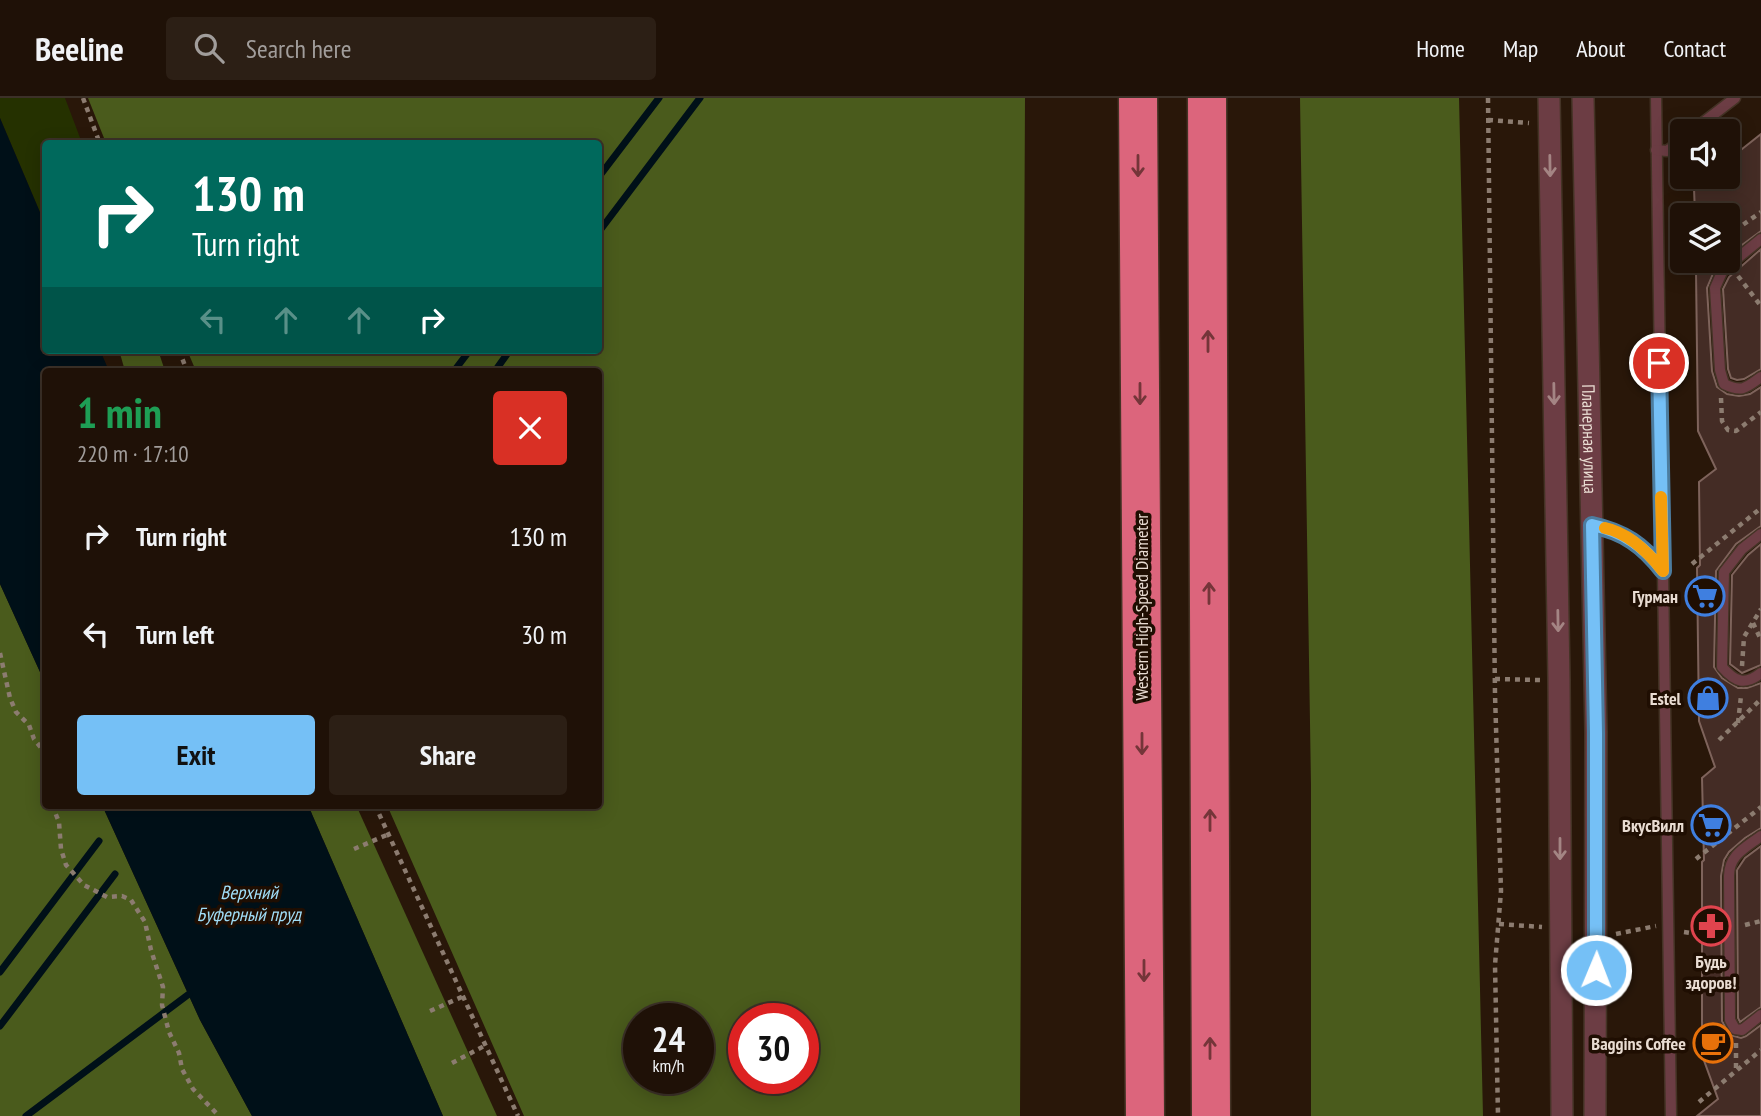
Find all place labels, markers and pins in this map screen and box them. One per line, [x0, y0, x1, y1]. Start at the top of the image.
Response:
pin [1629, 333, 1689, 393]
supermarket icon: Гурман [1684, 575, 1726, 617]
place label: Гурман [1632, 585, 1678, 608]
shop icon: Estel [1687, 677, 1729, 719]
place label: Estel [1650, 687, 1682, 710]
supermarket icon: ВкусВилл [1690, 804, 1732, 846]
place label: ВкусВилл [1622, 814, 1684, 837]
pharmacy icon: Будь здоров! [1690, 905, 1732, 947]
place label: Будь здоров! [1685, 950, 1737, 994]
cafe icon: Baggins Coffee [1692, 1022, 1734, 1064]
place label: Baggins Coffee [1591, 1032, 1686, 1055]

